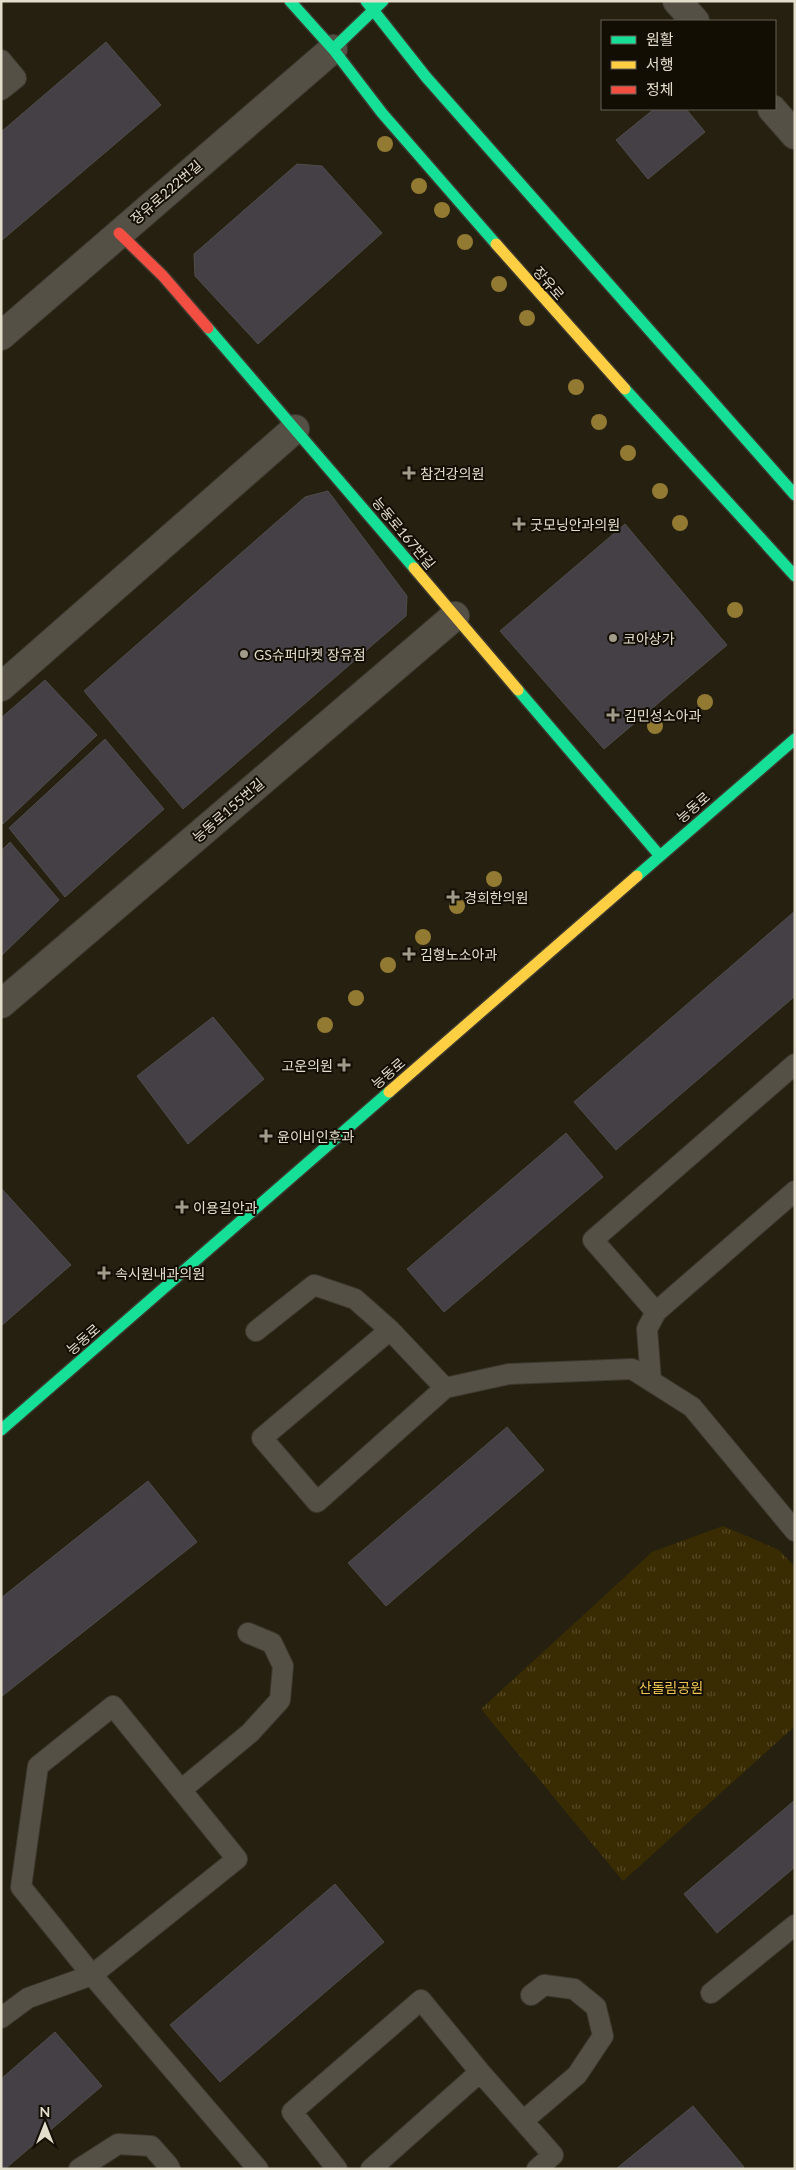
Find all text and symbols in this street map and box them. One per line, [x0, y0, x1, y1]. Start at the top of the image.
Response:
legend [601, 20, 776, 110]
text: 원활 [646, 30, 674, 48]
text: 서행 [646, 55, 674, 73]
text: 정체 [646, 80, 674, 98]
street label: 장유로222번길 [127, 156, 205, 228]
street label: 장유로 [530, 263, 568, 303]
place label: 참건강의원 [420, 465, 484, 482]
marker: 참건강의원 [402, 466, 416, 480]
street label: 능동로167번길 [369, 494, 439, 572]
place label: 굿모닝안과의원 [530, 516, 620, 533]
marker: 굿모닝안과의원 [512, 517, 526, 531]
place label: 코아상가 [623, 630, 675, 647]
marker: 코아상가 [607, 632, 619, 644]
place label: GS슈퍼마켓 장유점 [254, 646, 366, 663]
marker: GS슈퍼마켓 장유점 [238, 648, 250, 660]
place label: 김민성소아과 [624, 707, 701, 724]
marker: 김민성소아과 [606, 708, 620, 722]
street label: 능동로155번길 [189, 774, 267, 846]
street label: 능동로 [673, 788, 713, 826]
place label: 경희한의원 [464, 889, 528, 906]
marker: 경희한의원 [446, 890, 460, 904]
place label: 김형노소아과 [420, 946, 497, 963]
marker: 김형노소아과 [402, 947, 416, 961]
street label: 능동로 [368, 1054, 408, 1092]
place label: 고운의원 [281, 1057, 333, 1074]
marker: 고운의원 [337, 1058, 351, 1072]
place label: 윤이비인후과 [277, 1128, 354, 1145]
marker: 윤이비인후과 [259, 1129, 273, 1143]
place label: 이용길안과 [193, 1199, 258, 1216]
marker: 이용길안과 [175, 1200, 189, 1214]
place label: 속시원내과의원 [115, 1265, 205, 1282]
marker: 속시원내과의원 [97, 1266, 111, 1280]
street label: 능동로 [63, 1320, 103, 1358]
park label: 산돌림공원 [639, 1679, 703, 1696]
north arrow [20, 2100, 70, 2150]
text: N [40, 2103, 50, 2120]

